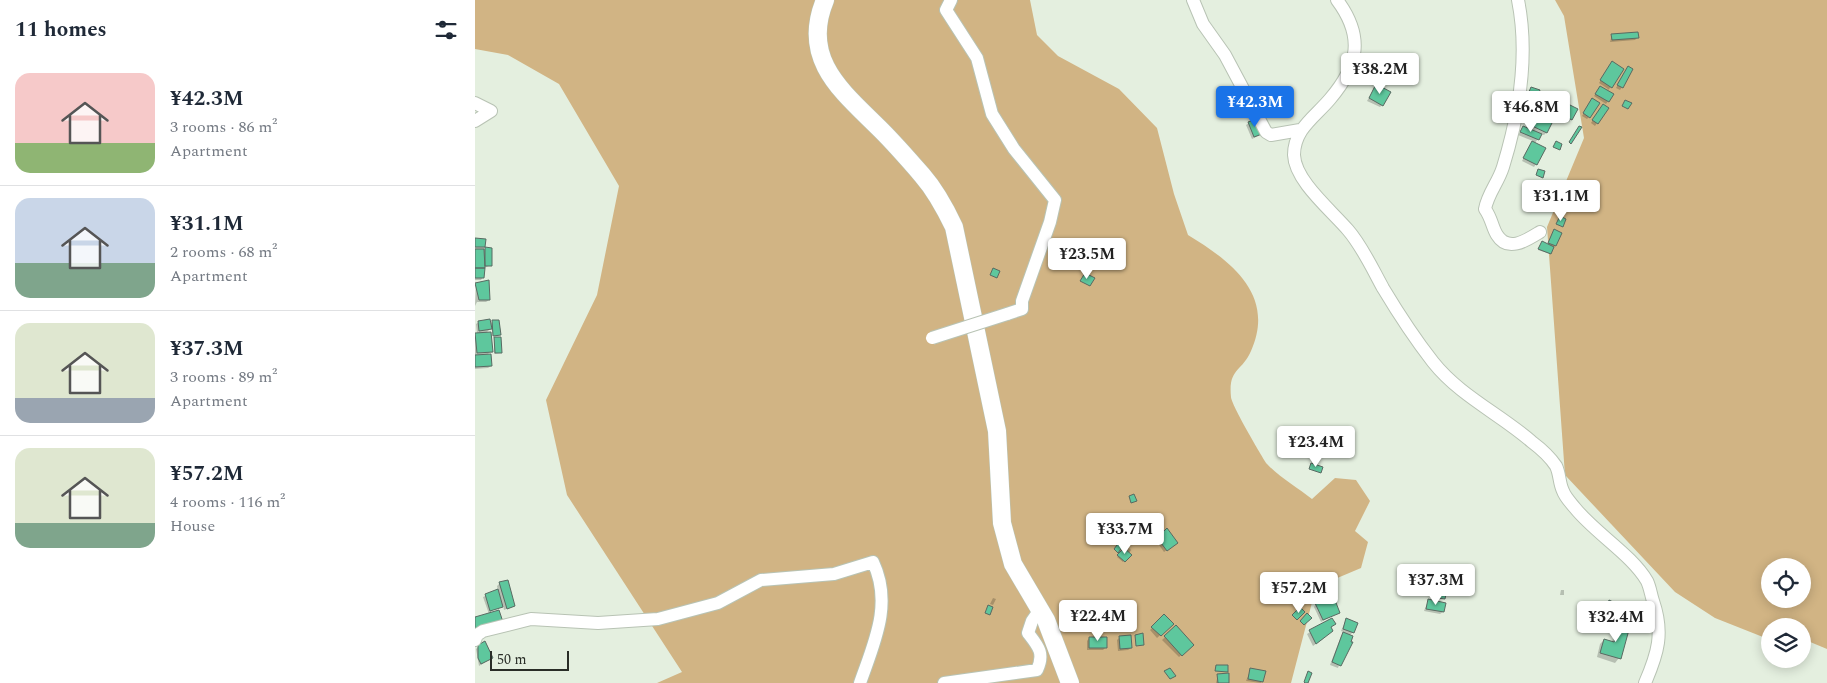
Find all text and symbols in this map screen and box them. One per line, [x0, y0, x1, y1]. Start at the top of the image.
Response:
text: 11 homes [15, 14, 107, 46]
icon: filters [432, 16, 460, 44]
pin: ¥38.2M [1339, 52, 1421, 95]
text: ¥38.2M [1352, 57, 1408, 81]
text: ¥42.3M [170, 83, 244, 115]
pin: ¥42.3M [1214, 86, 1296, 128]
text: ¥42.3M [1227, 90, 1283, 114]
pin: ¥46.8M [1490, 90, 1572, 133]
icon: home [55, 93, 115, 153]
text: ¥46.8M [1503, 95, 1559, 119]
text: 3 rooms · 86 m² [170, 115, 277, 139]
text: Apartment [170, 139, 248, 163]
pin: ¥31.1M [1520, 180, 1602, 222]
text: ¥31.1M [1533, 184, 1589, 208]
text: ¥31.1M [170, 208, 244, 240]
icon: home [55, 218, 115, 278]
pin: ¥23.5M [1046, 238, 1128, 280]
text: 2 rooms · 68 m² [170, 240, 277, 264]
text: ¥23.5M [1059, 242, 1115, 266]
text: Apartment [170, 264, 248, 288]
text: ¥37.3M [170, 333, 244, 365]
icon: home [55, 343, 115, 403]
text: 3 rooms · 89 m² [170, 365, 277, 389]
text: Apartment [170, 389, 248, 413]
pin: ¥23.4M [1275, 426, 1357, 468]
text: ¥23.4M [1288, 430, 1344, 454]
text: ¥57.2M [170, 458, 244, 490]
icon: home [55, 468, 115, 528]
text: 4 rooms · 116 m² [170, 490, 285, 514]
pin: ¥33.7M [1084, 512, 1166, 555]
text: House [170, 514, 215, 538]
text: ¥33.7M [1097, 517, 1153, 541]
map controls [1761, 558, 1811, 668]
button: locate [1761, 558, 1811, 608]
pin: ¥37.3M [1395, 564, 1477, 606]
text: ¥37.3M [1408, 568, 1464, 592]
pin: ¥57.2M [1258, 572, 1340, 614]
text: ¥57.2M [1271, 576, 1327, 600]
pin: ¥22.4M [1057, 600, 1139, 642]
pin: ¥32.4M [1575, 600, 1657, 643]
text: ¥22.4M [1070, 604, 1126, 628]
text: ¥32.4M [1588, 605, 1644, 629]
button: layers [1761, 618, 1811, 668]
scale bar [490, 648, 569, 671]
text: 50 m [497, 649, 527, 670]

